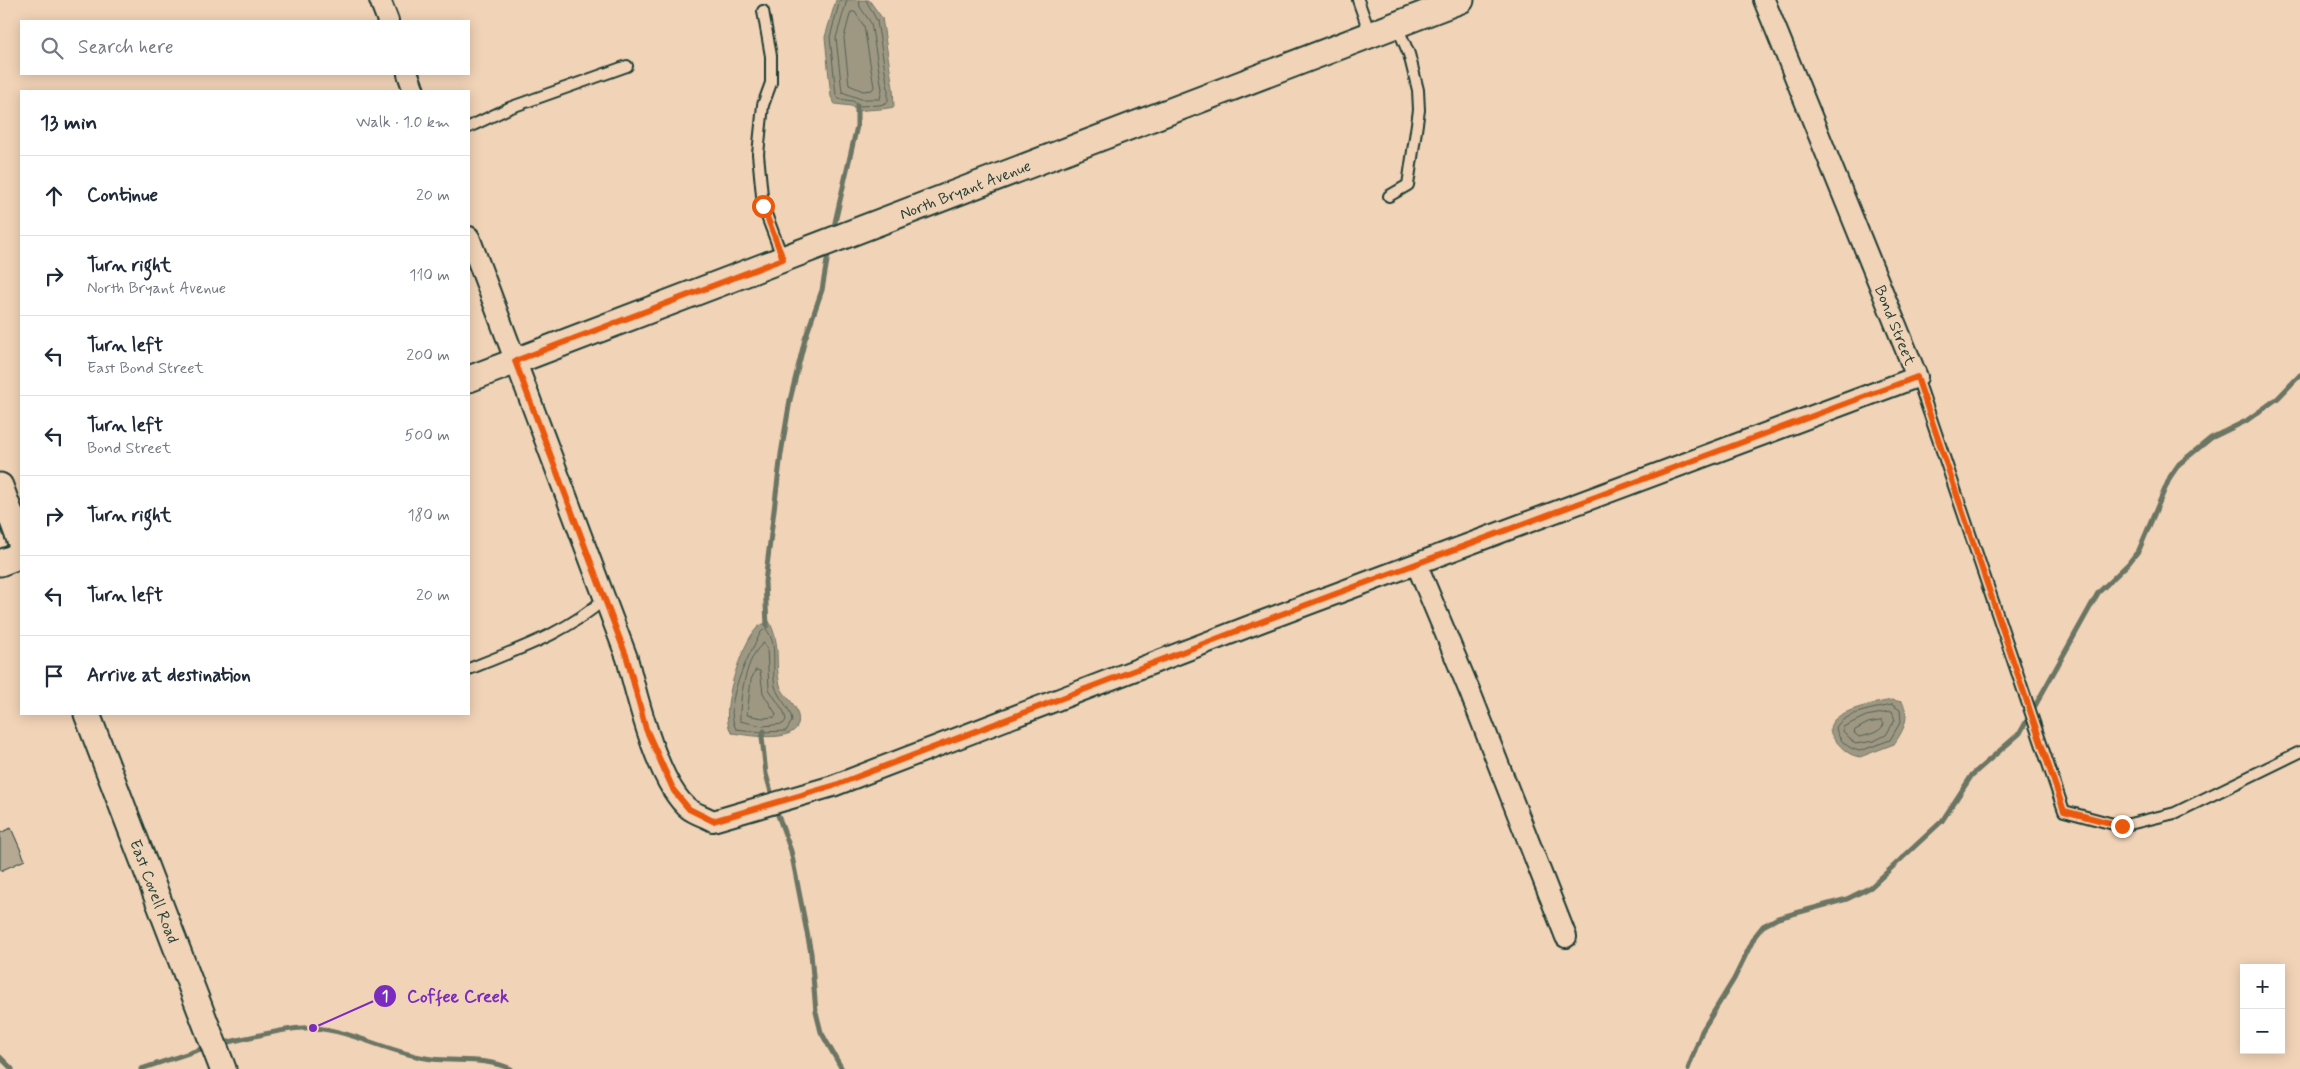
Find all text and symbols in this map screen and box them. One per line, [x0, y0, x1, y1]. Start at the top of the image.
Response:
search box [20, 20, 470, 75]
icon: search [38, 34, 66, 62]
text: Search here [78, 35, 174, 60]
text: 13 min [40, 109, 97, 137]
text: Walk · 1.0 km [356, 112, 450, 133]
street label: North Bryant Avenue [897, 156, 1034, 225]
icon: ahead [40, 182, 68, 210]
text: Continue [87, 183, 158, 208]
text: 20 m [416, 185, 450, 206]
route start [752, 195, 775, 218]
text: Turn right [87, 253, 171, 278]
icon: right [40, 262, 68, 290]
text: 110 m [409, 265, 450, 286]
text: North Bryant Avenue [87, 278, 226, 299]
street label: Bond Street [1869, 282, 1920, 369]
text: Turn left [87, 333, 163, 358]
icon: left [40, 342, 68, 370]
text: 200 m [406, 345, 450, 366]
text: East Bond Street [87, 358, 204, 379]
text: Turn left [87, 413, 163, 438]
icon: left [40, 422, 68, 450]
text: 500 m [405, 425, 450, 446]
text: Bond Street [87, 438, 171, 459]
icon: right [40, 502, 68, 530]
text: Turn right [87, 503, 171, 528]
text: 180 m [407, 505, 450, 526]
icon: left [40, 582, 68, 610]
text: Turn left [87, 583, 163, 608]
text: 20 m [416, 585, 450, 606]
icon: arrive [40, 662, 68, 690]
text: Arrive at destination [87, 663, 251, 688]
route end [2111, 815, 2134, 838]
street label: East Covell Road [124, 837, 183, 946]
map controls [2240, 964, 2285, 1054]
button: + [2240, 964, 2285, 1009]
callout: Coffee Creek [372, 979, 519, 1012]
text: Coffee Creek [407, 985, 509, 1009]
text: 1 [382, 987, 388, 1007]
button: − [2240, 1009, 2285, 1054]

